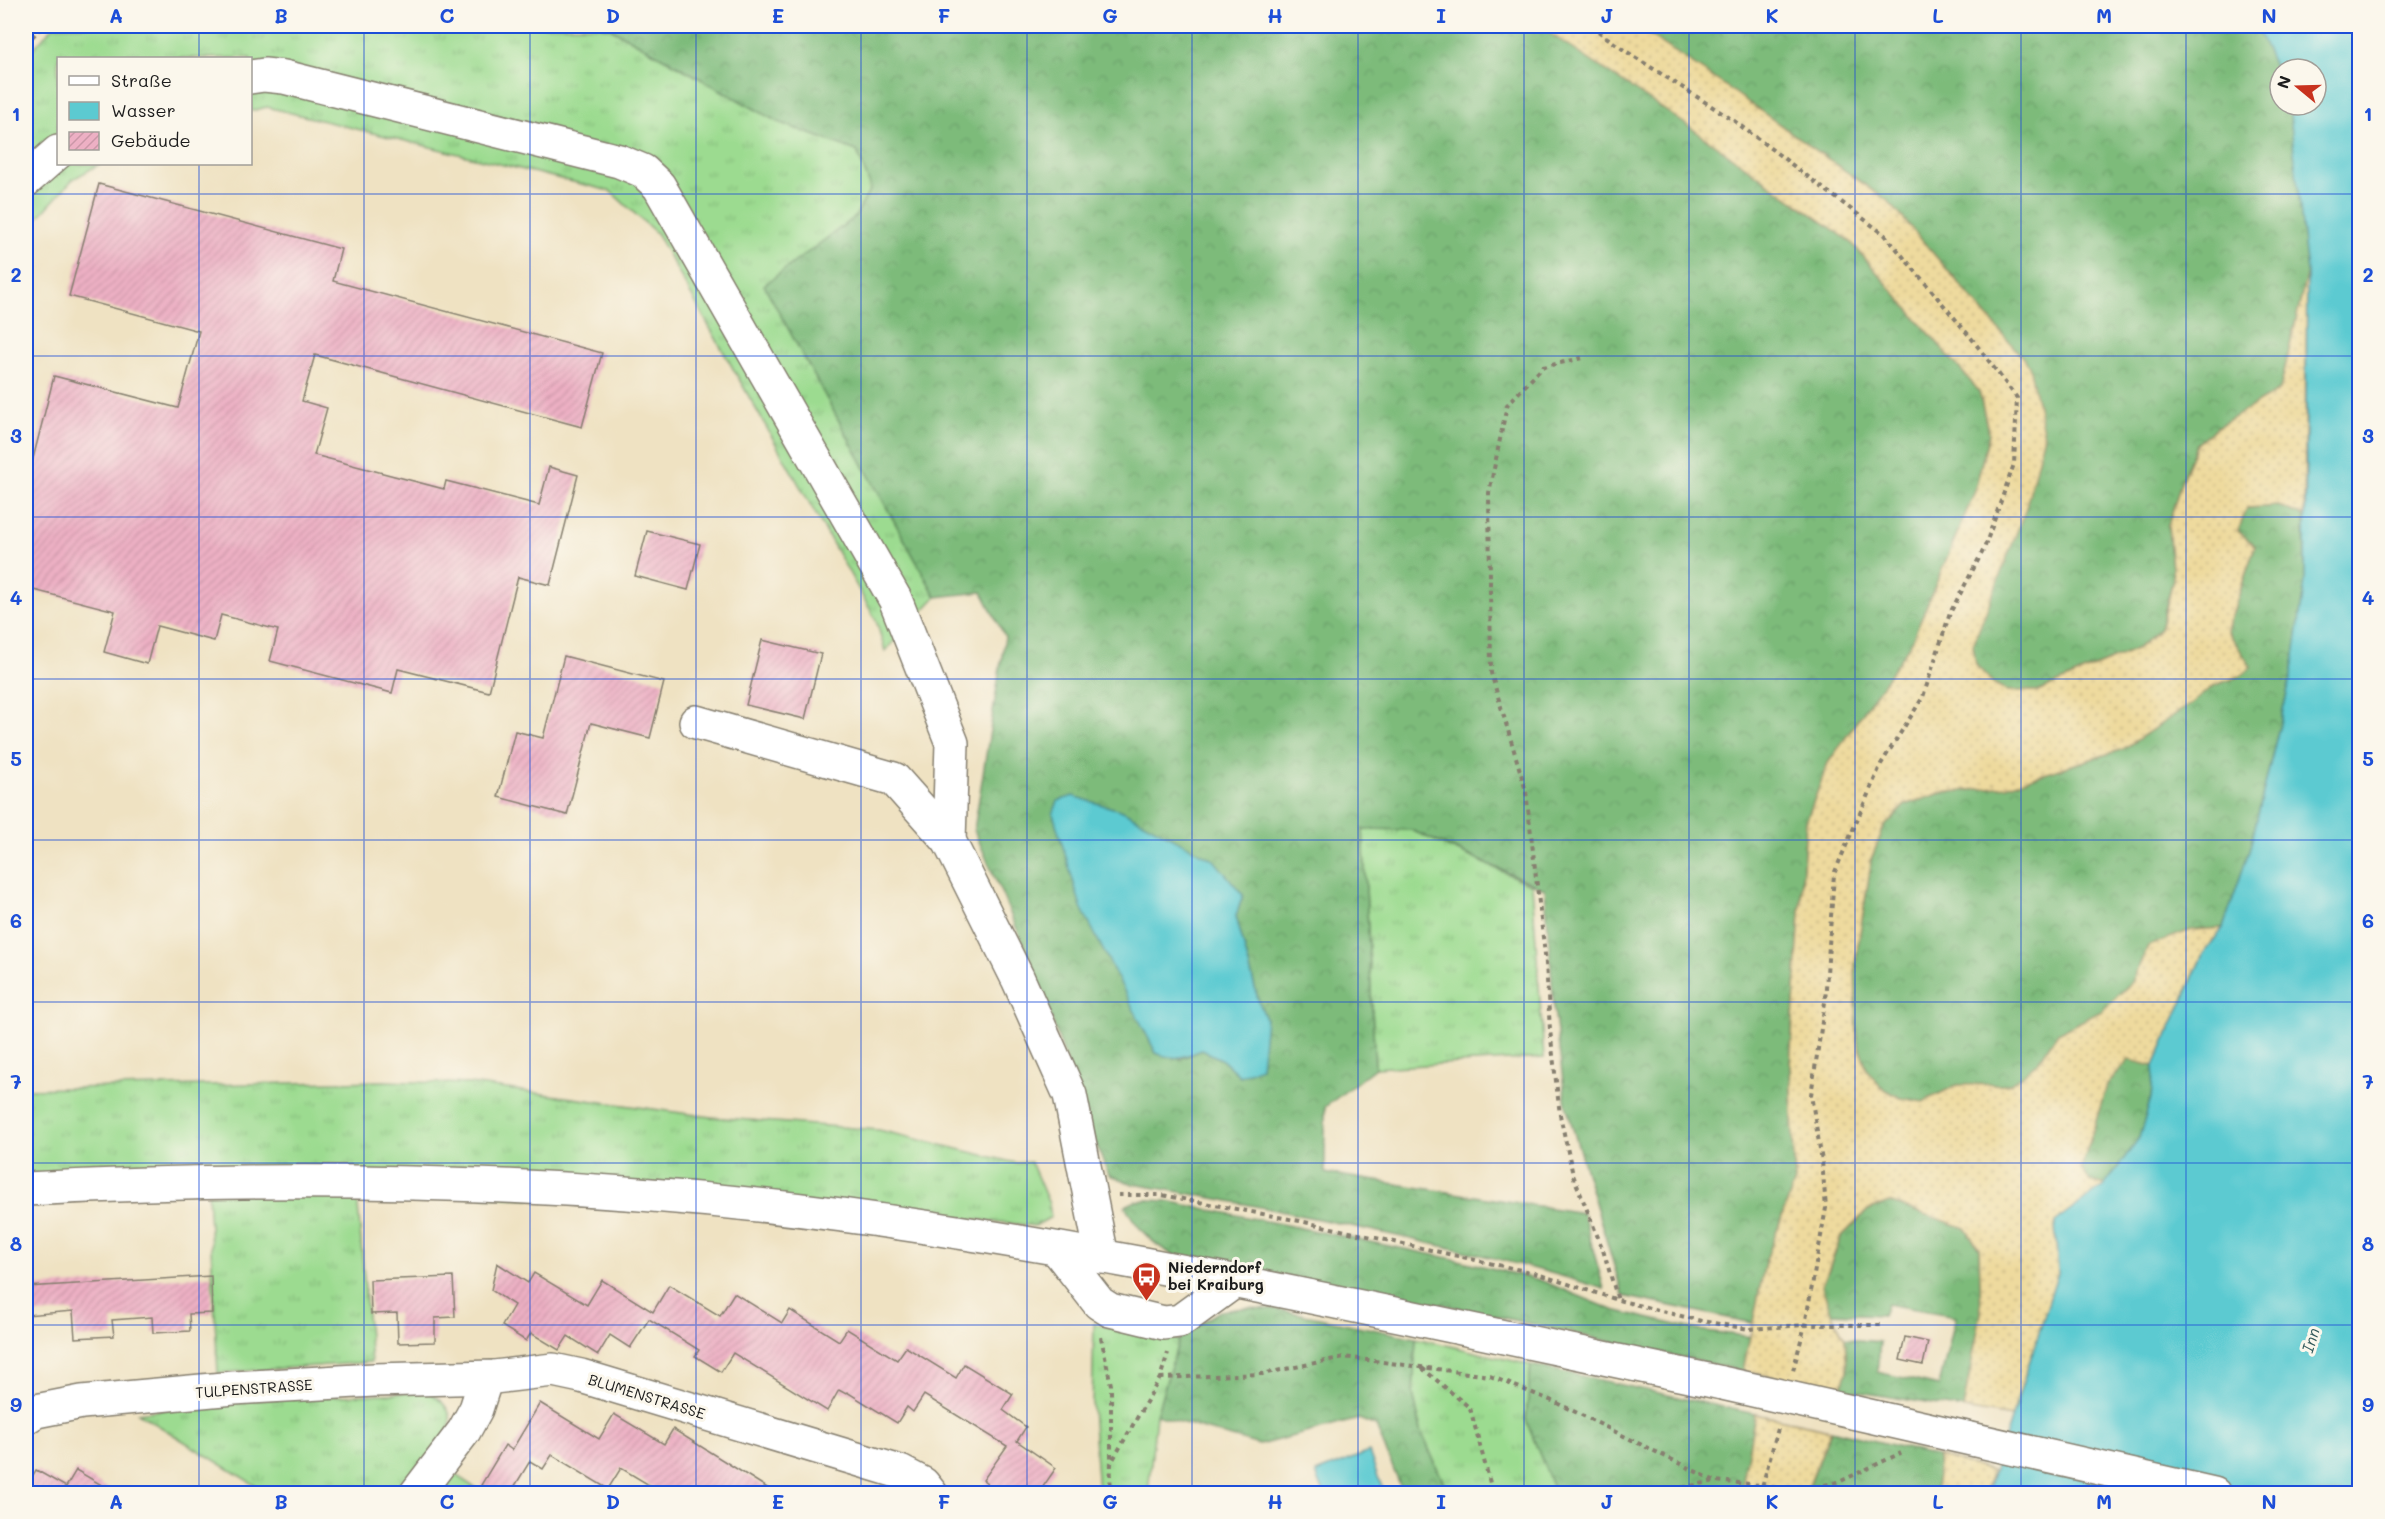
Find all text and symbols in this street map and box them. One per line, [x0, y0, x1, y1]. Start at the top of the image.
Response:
text: A [109, 2, 123, 28]
text: B [274, 2, 288, 28]
text: C [440, 2, 455, 28]
text: D [606, 2, 620, 28]
text: E [772, 2, 784, 28]
text: F [938, 2, 951, 28]
text: G [1102, 2, 1118, 28]
text: H [1267, 2, 1283, 28]
text: I [1436, 2, 1446, 28]
text: J [1600, 2, 1614, 28]
text: K [1765, 2, 1779, 28]
text: L [1932, 2, 1944, 28]
text: M [2096, 2, 2112, 28]
text: N [2261, 2, 2277, 28]
legend [57, 57, 252, 165]
north arrow [2268, 57, 2328, 117]
text: Straße [111, 68, 172, 92]
text: N [2271, 73, 2295, 91]
text: Wasser [111, 98, 176, 122]
text: 1 [12, 100, 20, 126]
text: 1 [2364, 100, 2372, 126]
text: Gebäude [111, 128, 191, 152]
text: 2 [10, 261, 22, 287]
text: 2 [2362, 261, 2374, 287]
text: 3 [10, 422, 22, 448]
text: 3 [2362, 422, 2374, 448]
text: 4 [10, 584, 23, 610]
text: 4 [2362, 584, 2375, 610]
text: 5 [10, 745, 22, 771]
text: 5 [2362, 745, 2374, 771]
text: 6 [10, 907, 22, 933]
text: 6 [2362, 907, 2374, 933]
text: 7 [10, 1068, 22, 1094]
text: 7 [2362, 1068, 2374, 1094]
text: 8 [10, 1230, 22, 1256]
text: 8 [2362, 1230, 2374, 1256]
place label: Niederndorf bei Kraiburg [1168, 1257, 1264, 1294]
bus stop icon: Niederndorf bei Kraiburg [1131, 1260, 1163, 1302]
water label: Inn [2296, 1325, 2324, 1355]
street label: BLUMENSTRASSE [586, 1369, 708, 1423]
street label: TULPENSTRASSE [195, 1374, 314, 1402]
text: 9 [10, 1391, 22, 1417]
text: 9 [2362, 1391, 2374, 1417]
text: A [109, 1488, 123, 1514]
text: B [274, 1488, 288, 1514]
text: C [440, 1488, 455, 1514]
text: D [606, 1488, 620, 1514]
text: E [772, 1488, 784, 1514]
text: F [938, 1488, 951, 1514]
text: G [1102, 1488, 1118, 1514]
text: H [1267, 1488, 1283, 1514]
text: I [1436, 1488, 1446, 1514]
text: J [1600, 1488, 1614, 1514]
text: K [1765, 1488, 1779, 1514]
text: L [1932, 1488, 1944, 1514]
text: M [2096, 1488, 2112, 1514]
text: N [2261, 1488, 2277, 1514]

